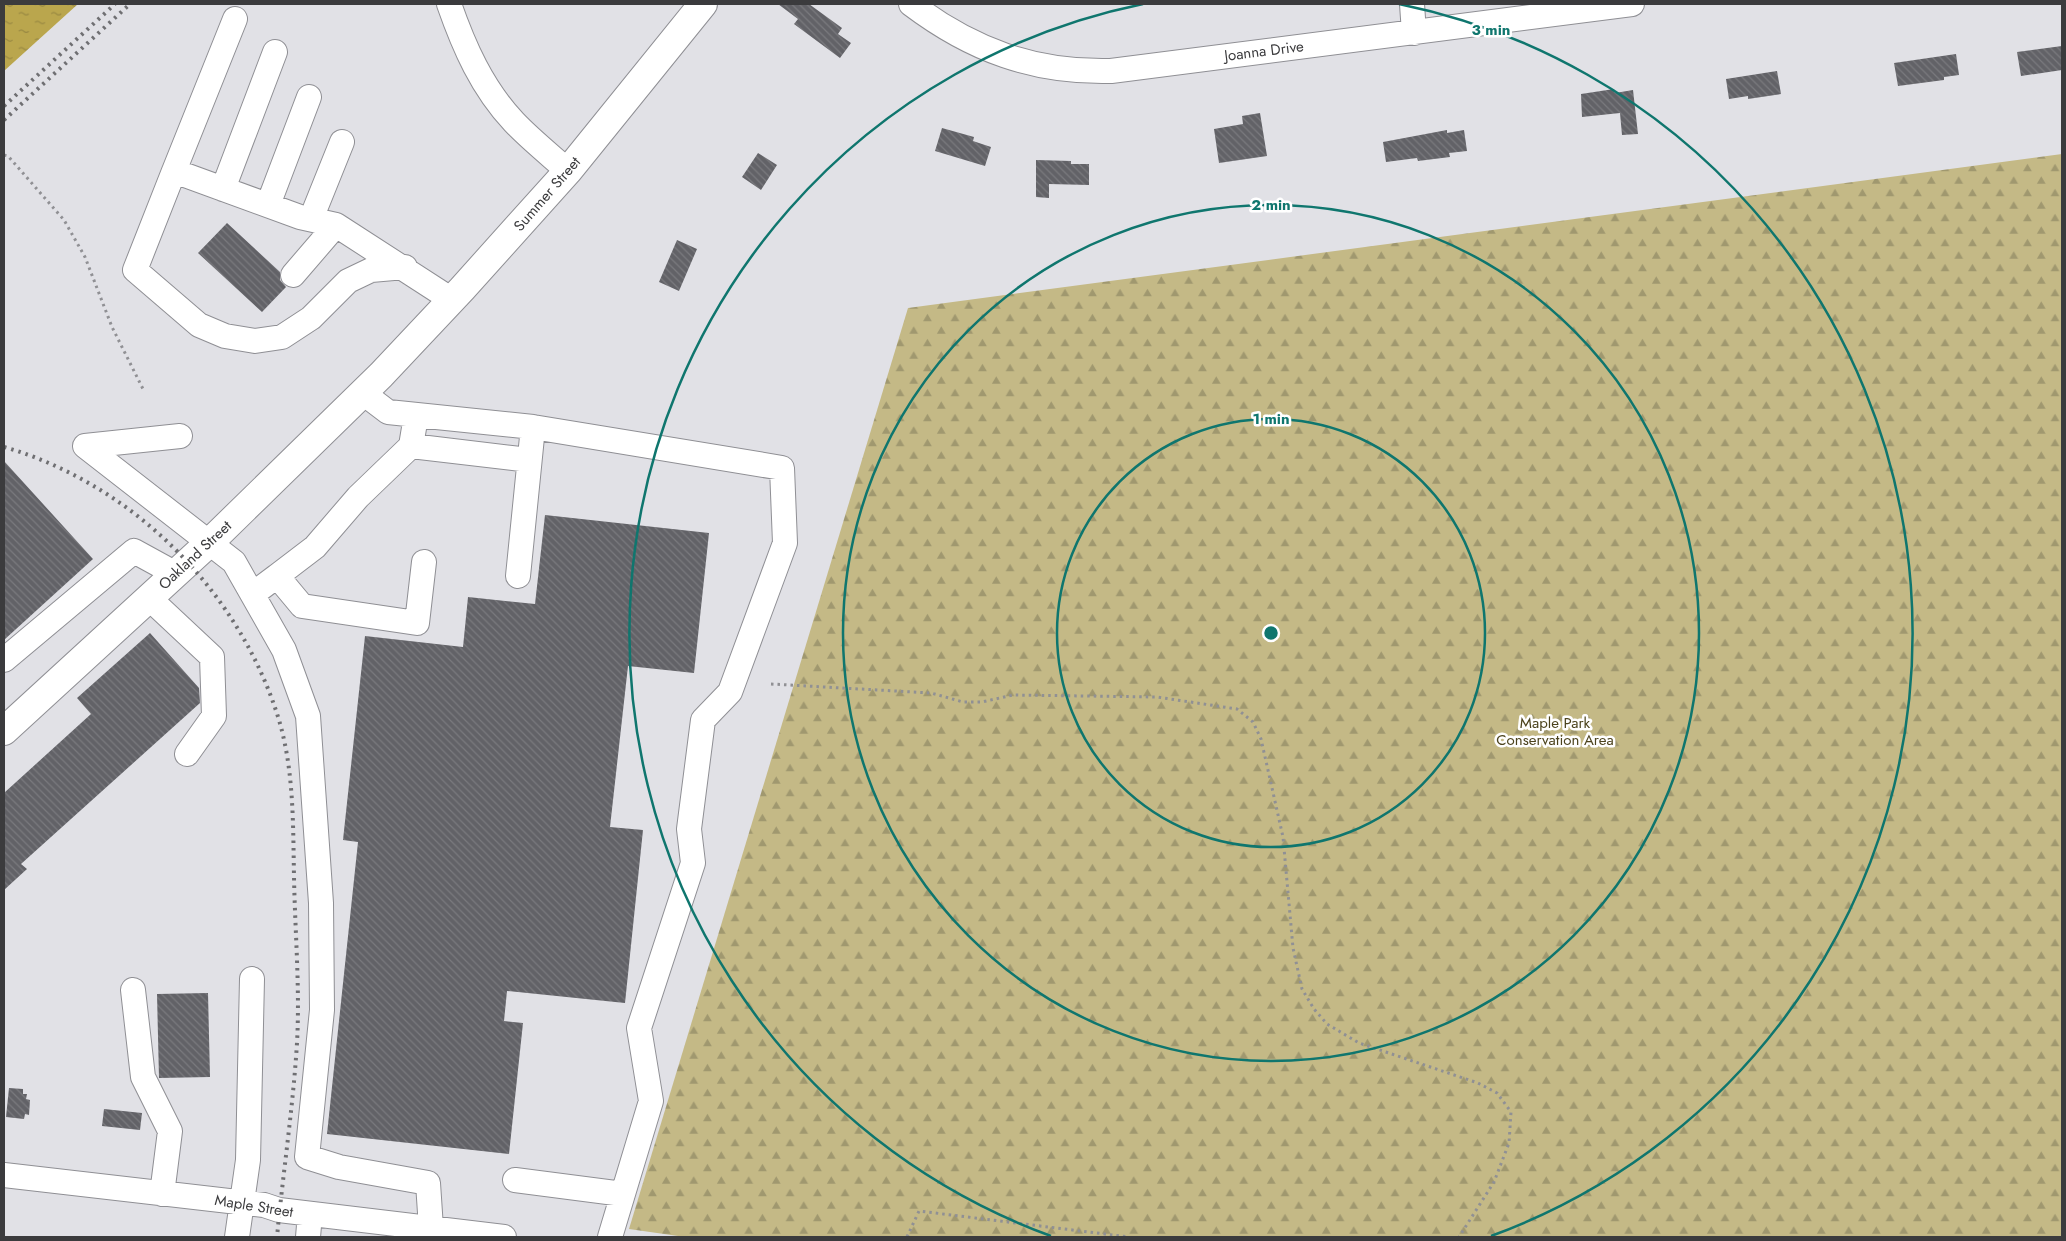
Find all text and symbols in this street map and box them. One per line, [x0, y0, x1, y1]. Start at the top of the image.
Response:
text: 3 min [1472, 19, 1510, 41]
street label: Joanna Drive [1221, 35, 1305, 67]
street label: Summer Street [508, 152, 586, 236]
text: 2 min [1251, 194, 1291, 216]
text: 1 min [1252, 408, 1290, 430]
street label: Oakland Street [153, 515, 237, 595]
centre of rings [1262, 624, 1280, 642]
park label: Maple Park Conservation Area [1496, 712, 1614, 751]
street label: Maple Street [213, 1189, 295, 1223]

